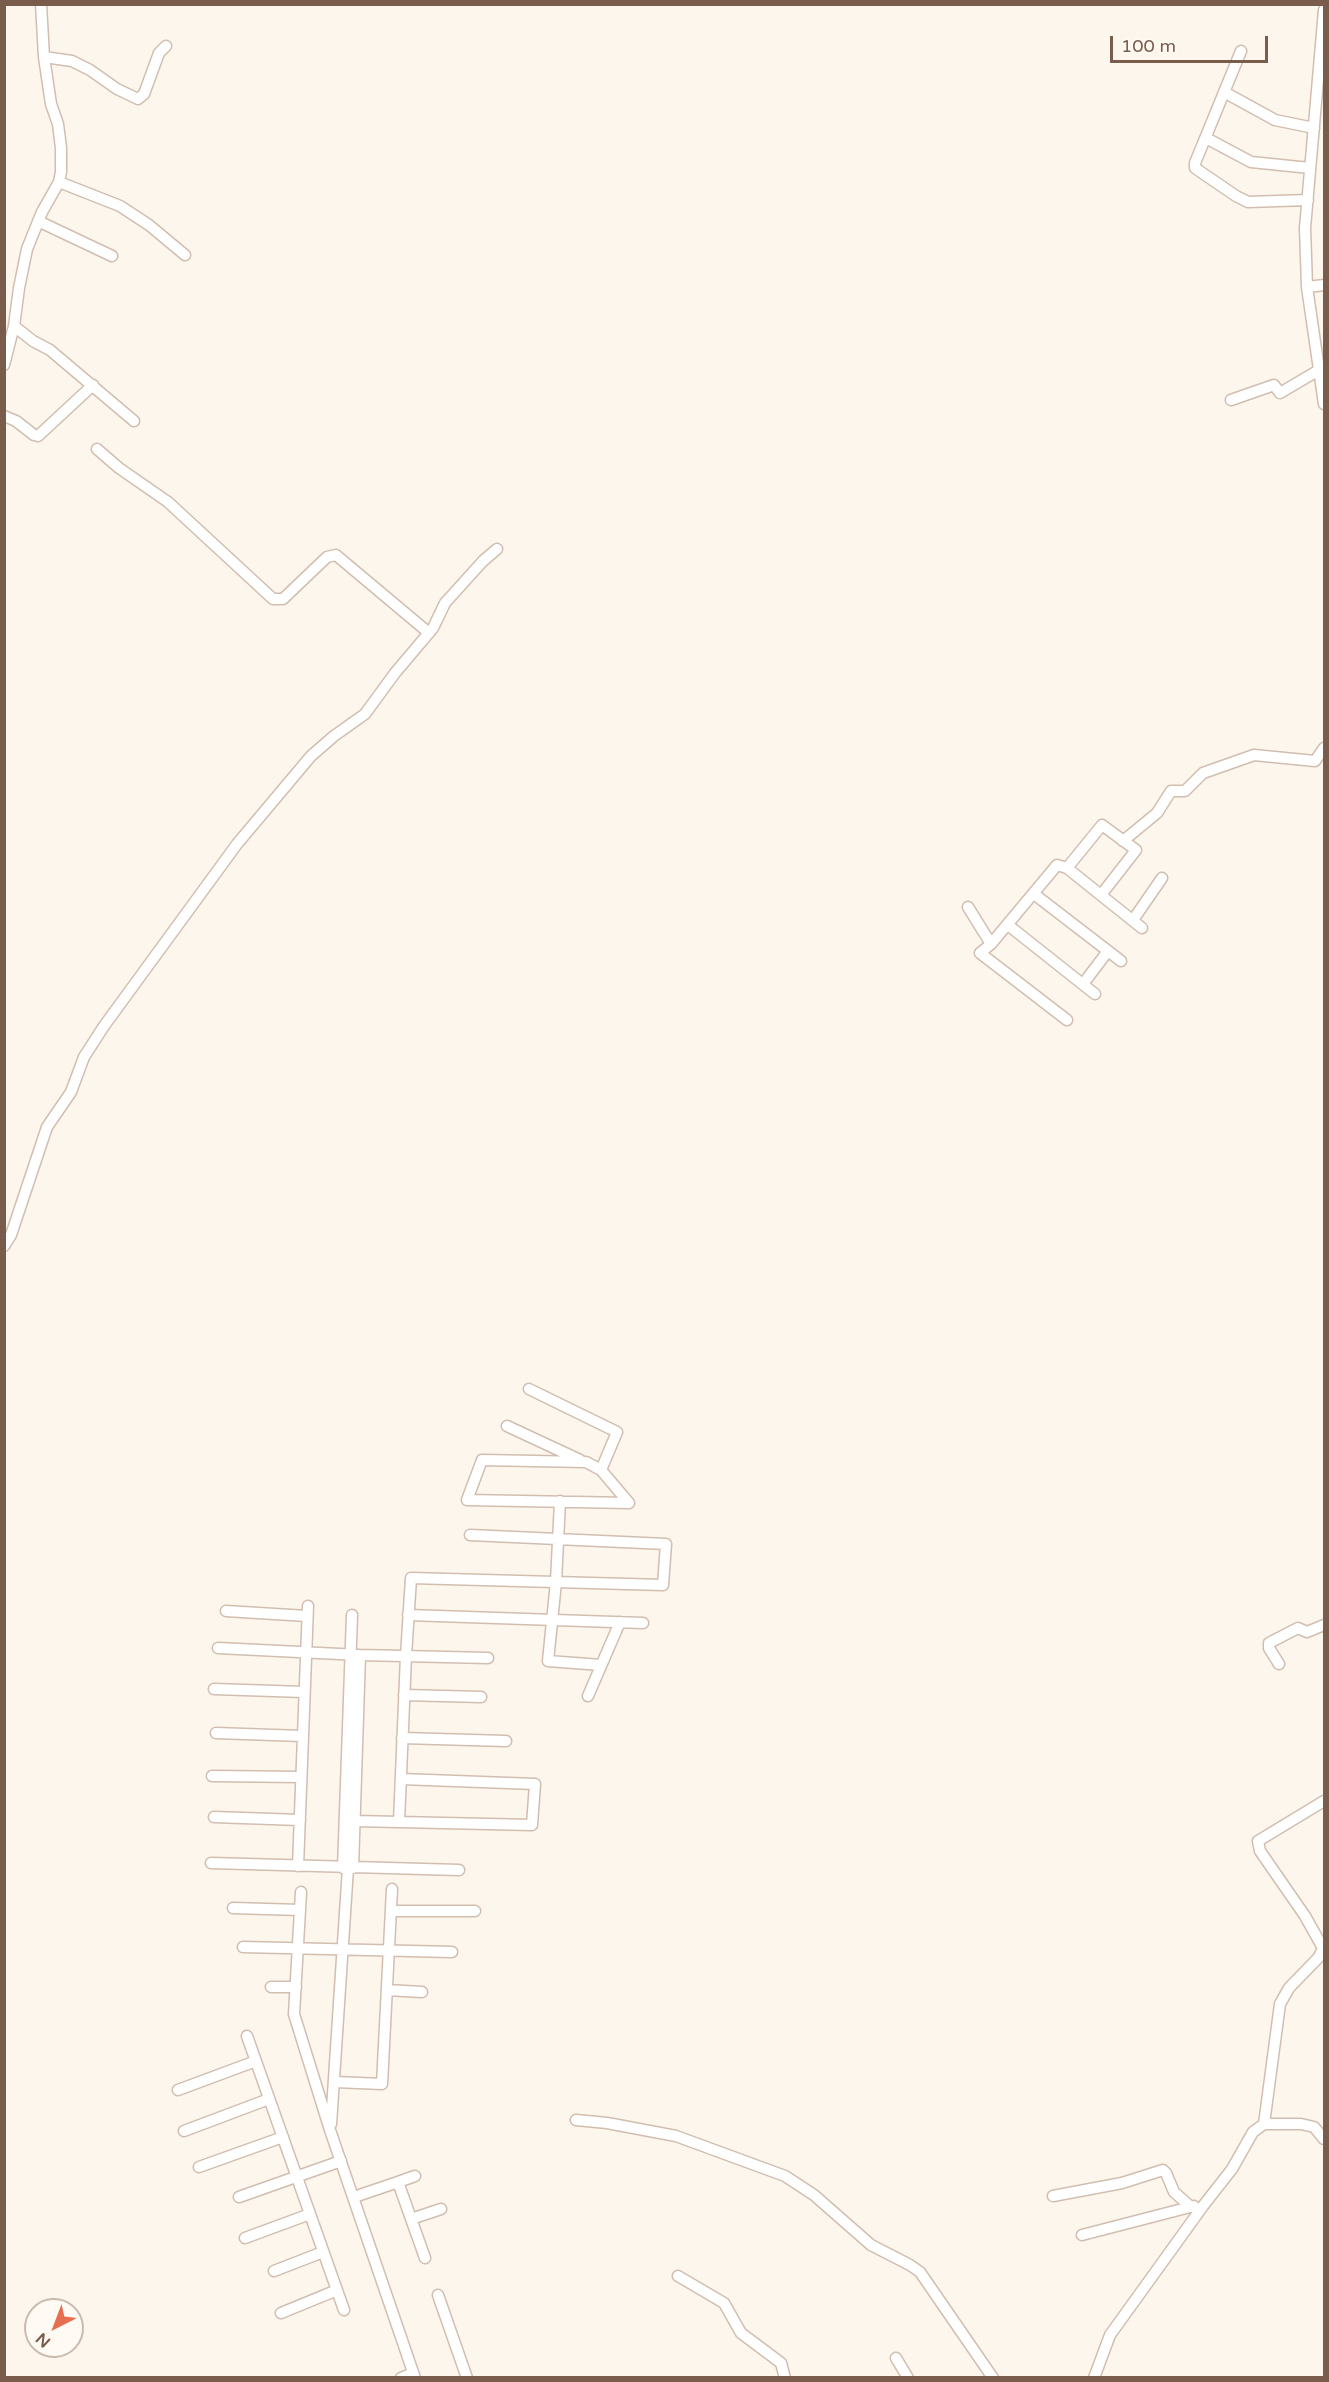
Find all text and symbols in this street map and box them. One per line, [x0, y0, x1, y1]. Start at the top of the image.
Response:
scale bar [1113, 24, 1270, 62]
text: 100 m [1121, 35, 1176, 57]
north arrow [24, 2298, 84, 2358]
text: N [32, 2328, 55, 2352]

